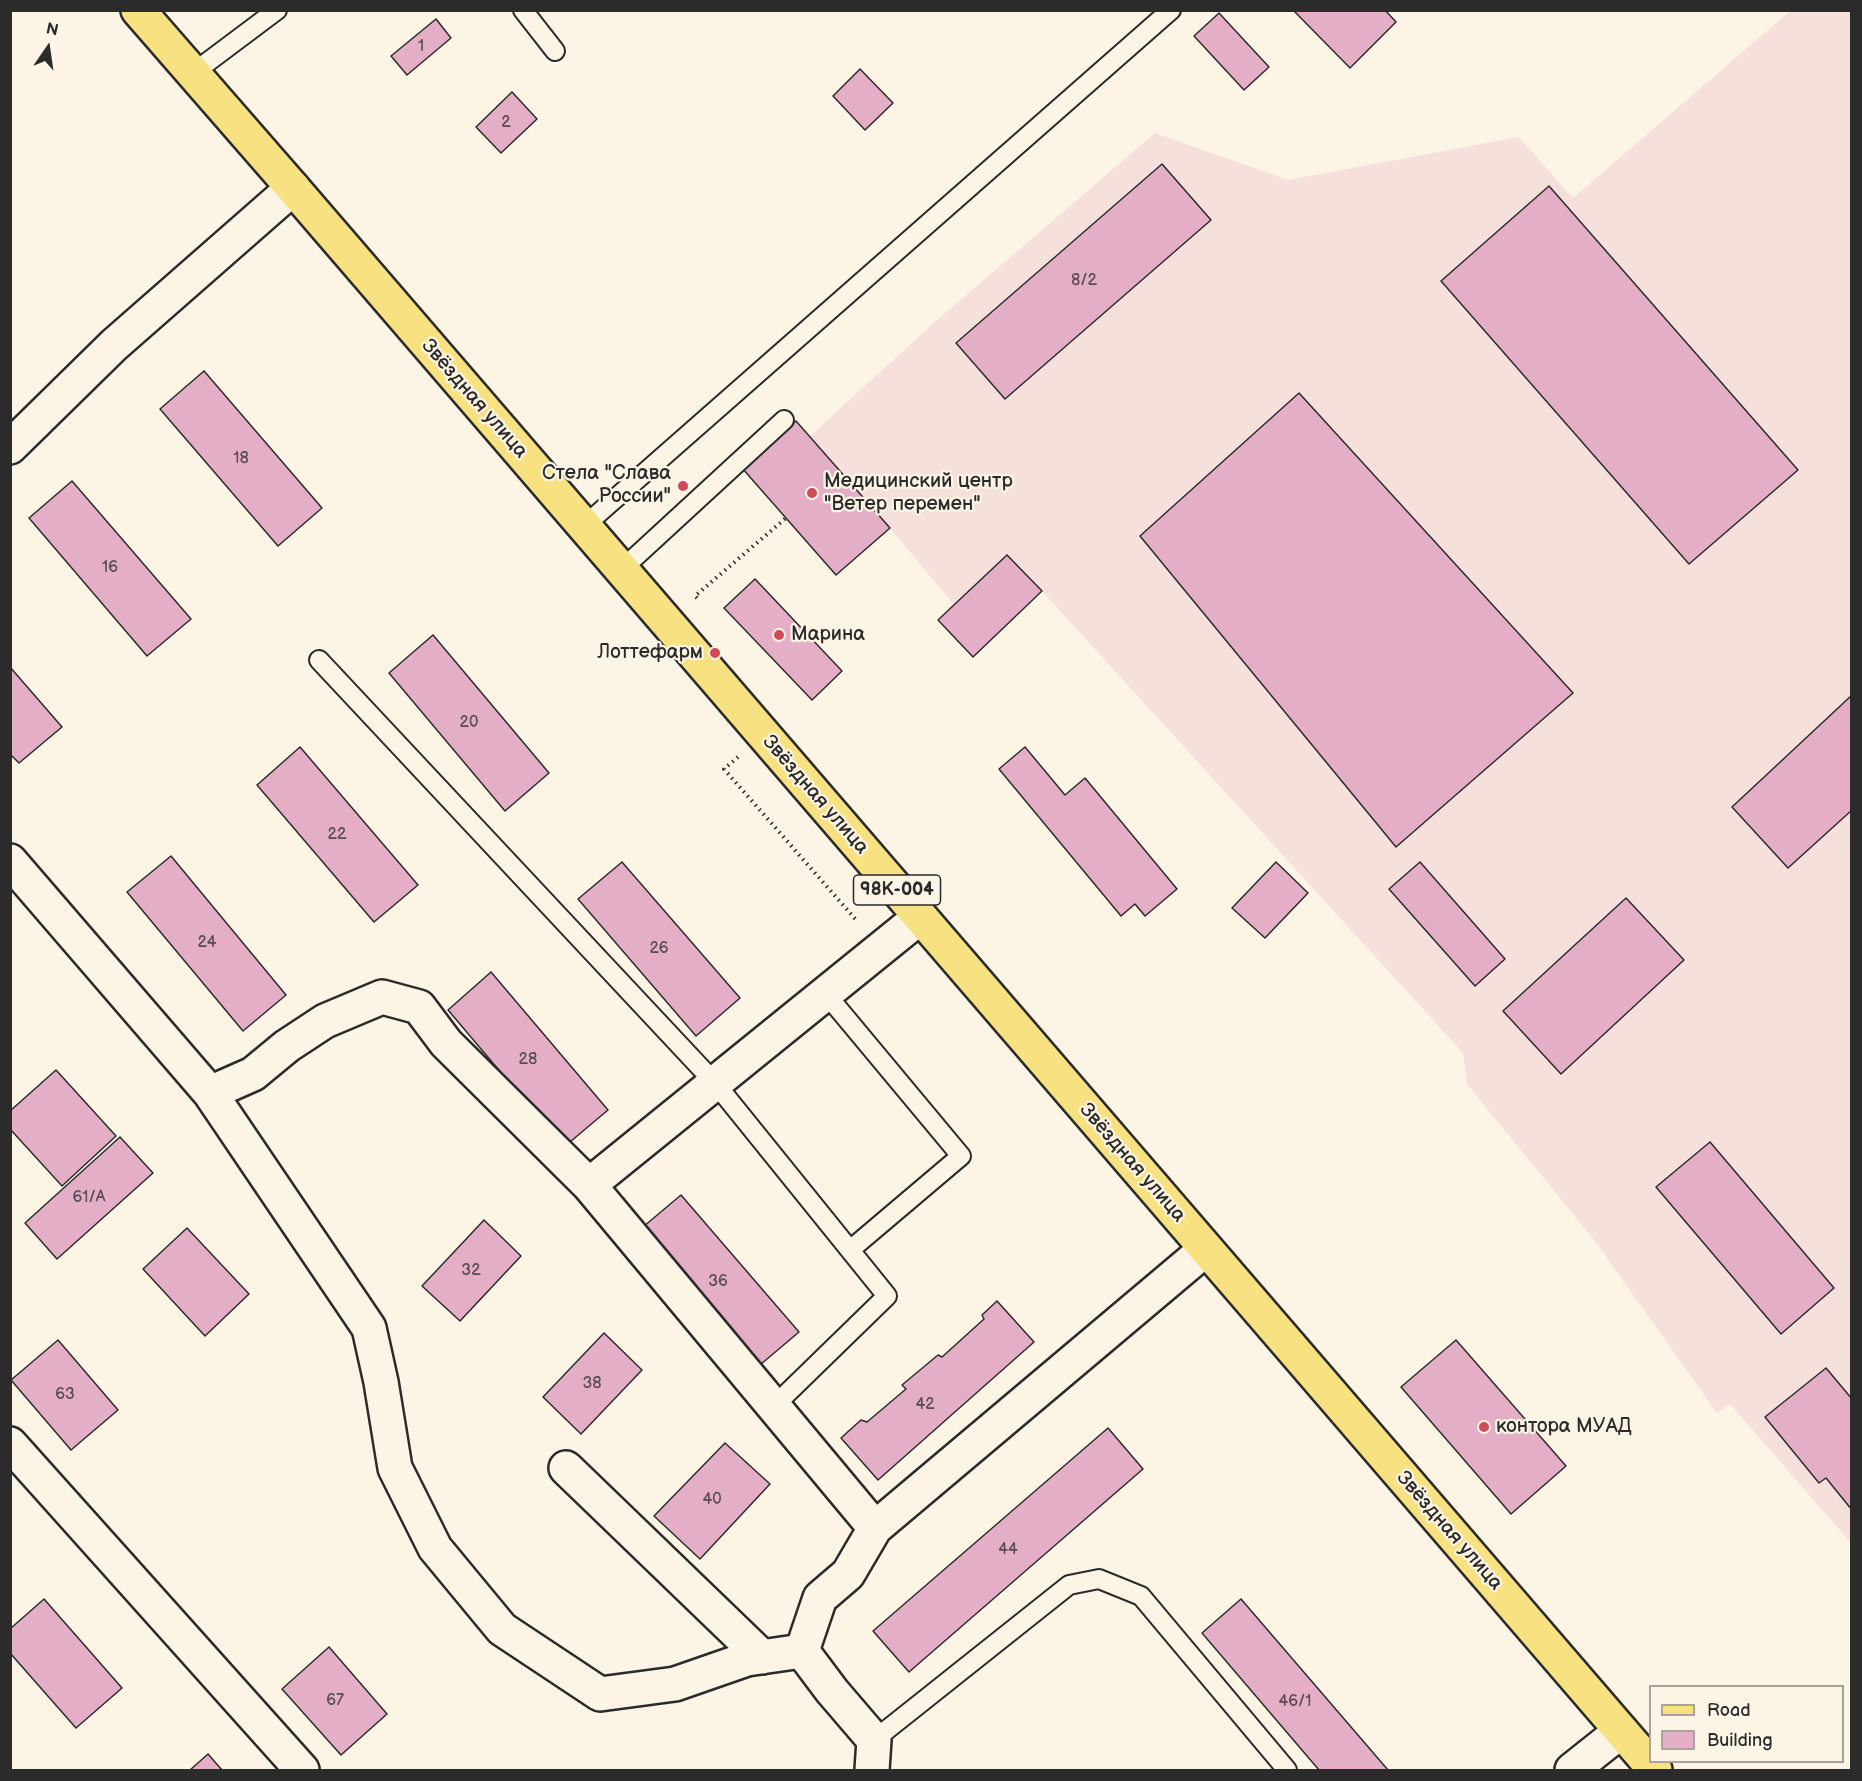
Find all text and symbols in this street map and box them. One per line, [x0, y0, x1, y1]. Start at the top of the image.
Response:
north arrow [18, 18, 78, 78]
text: N [44, 19, 60, 41]
house number: 1 [418, 37, 424, 57]
house number: 2 [501, 113, 511, 133]
house number: 8/2 [1071, 271, 1097, 291]
street label: Звёздная улица [416, 335, 532, 463]
house number: 18 [233, 449, 249, 469]
place label: Стела "Слава России" [542, 462, 671, 509]
place label: Медицинский центр "Ветер перемен" [824, 470, 1013, 517]
marker: Стела "Слава России" [676, 479, 690, 493]
marker: Медицинский центр "Ветер перемен" [805, 486, 819, 500]
house number: 16 [102, 558, 118, 578]
place label: Марина [791, 623, 865, 647]
marker: Марина [772, 628, 786, 642]
place label: Лоттефарм [597, 641, 703, 665]
marker: Лоттефарм [708, 646, 722, 660]
house number: 20 [460, 713, 478, 733]
street label: Звёздная улица [757, 731, 873, 859]
house number: 22 [328, 825, 346, 845]
road number: 98К-004 [854, 875, 940, 905]
house number: 24 [198, 933, 216, 953]
house number: 26 [649, 939, 669, 959]
house number: 28 [519, 1050, 537, 1070]
street label: Звёздная улица [1074, 1099, 1190, 1227]
house number: 61/А [73, 1188, 105, 1208]
house number: 32 [461, 1261, 481, 1281]
house number: 36 [708, 1272, 728, 1292]
house number: 38 [582, 1374, 602, 1394]
house number: 63 [55, 1385, 75, 1405]
house number: 42 [915, 1395, 935, 1415]
place label: контора МУАД [1496, 1415, 1632, 1439]
marker: контора МУАД [1477, 1420, 1491, 1434]
street label: Звёздная улица [1391, 1467, 1507, 1595]
house number: 40 [702, 1490, 722, 1510]
house number: 44 [998, 1540, 1018, 1560]
legend [1649, 1685, 1844, 1763]
house number: 67 [326, 1691, 344, 1711]
house number: 46/1 [1279, 1692, 1311, 1712]
text: Road [1707, 1700, 1751, 1721]
text: Building [1707, 1730, 1773, 1751]

